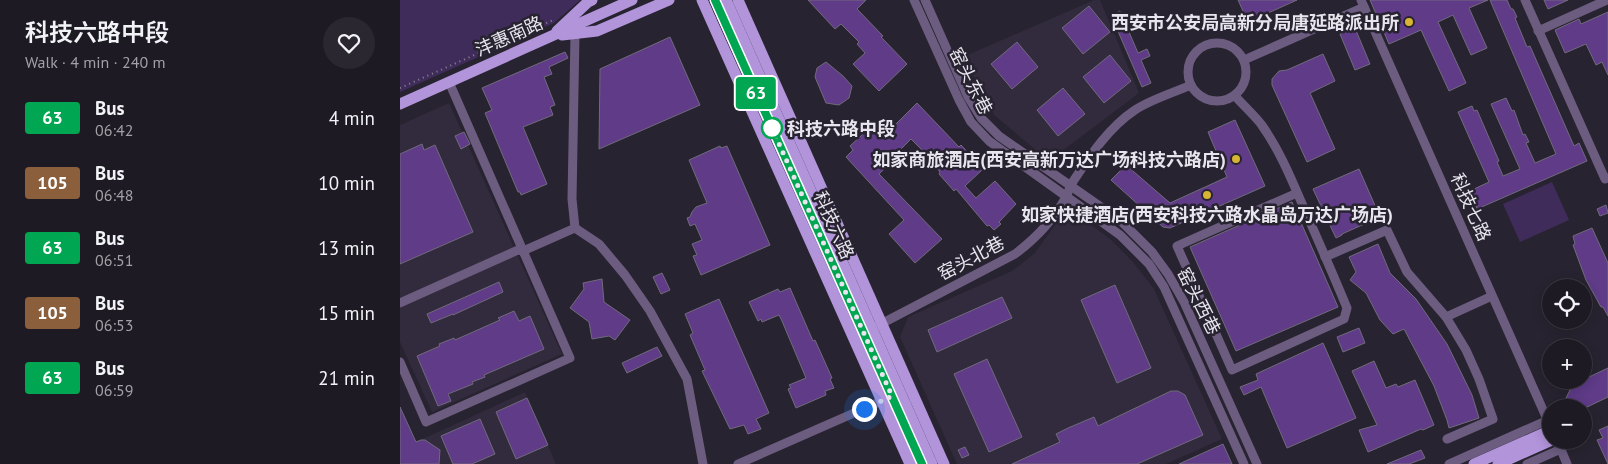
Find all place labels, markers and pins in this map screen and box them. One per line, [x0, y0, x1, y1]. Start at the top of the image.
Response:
place label: 西安市公安局高新分局唐延路派出所 [1111, 11, 1399, 34]
marker: 西安市公安局高新分局唐延路派出所 [1403, 16, 1415, 28]
marker: 科技六路中段 [761, 117, 783, 139]
place label: 科技六路中段 [787, 117, 895, 140]
place label: 如家商旅酒店(西安高新万达广场科技六路店) [872, 148, 1226, 171]
marker: 如家商旅酒店(西安高新万达广场科技六路店) [1230, 153, 1242, 165]
marker: 如家快捷酒店(西安科技六路水晶岛万达广场店) [1201, 189, 1213, 201]
place label: 如家快捷酒店(西安科技六路水晶岛万达广场店) [1021, 203, 1393, 226]

